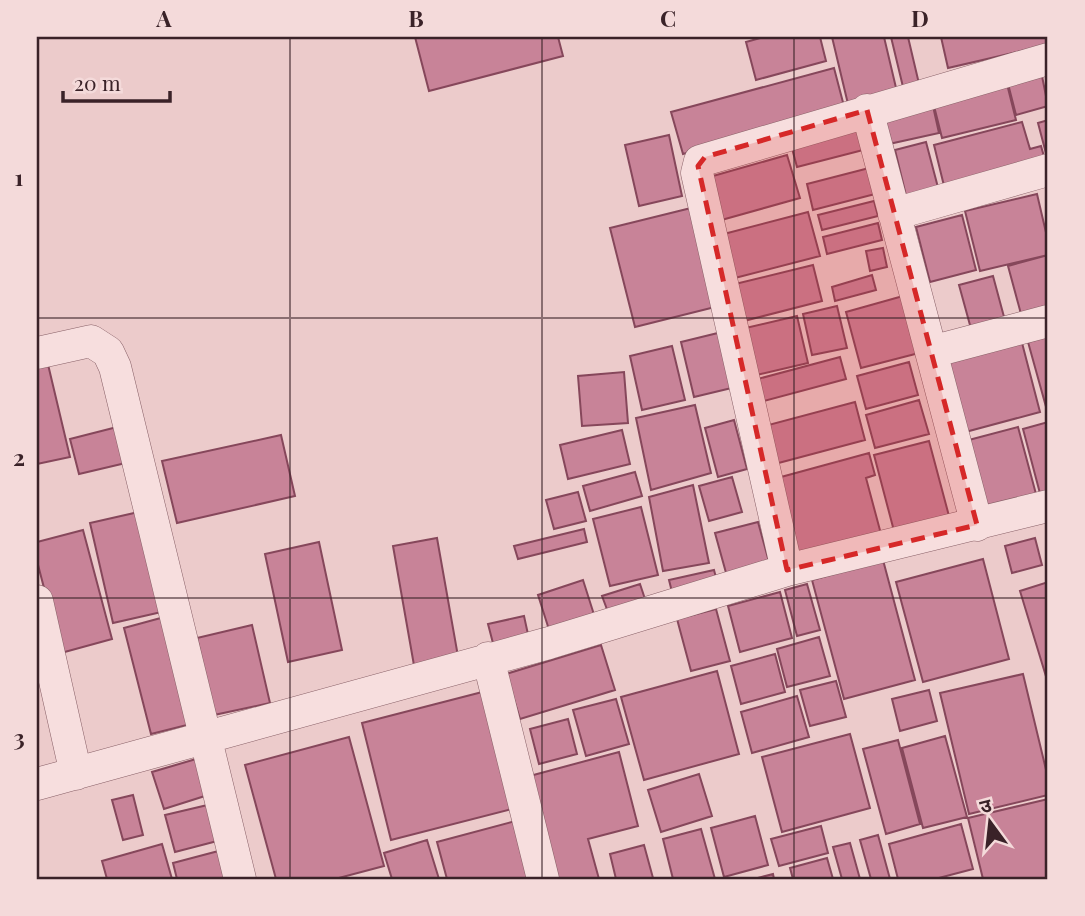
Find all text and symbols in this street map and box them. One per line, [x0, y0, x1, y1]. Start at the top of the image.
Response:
text: A [155, 2, 172, 33]
text: B [408, 2, 424, 33]
text: C [660, 2, 676, 33]
text: D [911, 2, 929, 33]
scale bar [63, 60, 170, 104]
text: 20 m [74, 68, 121, 96]
text: 1 [15, 161, 24, 192]
text: 2 [13, 441, 25, 472]
text: 3 [13, 721, 25, 752]
north arrow [956, 786, 1026, 856]
text: उ [977, 790, 995, 819]

